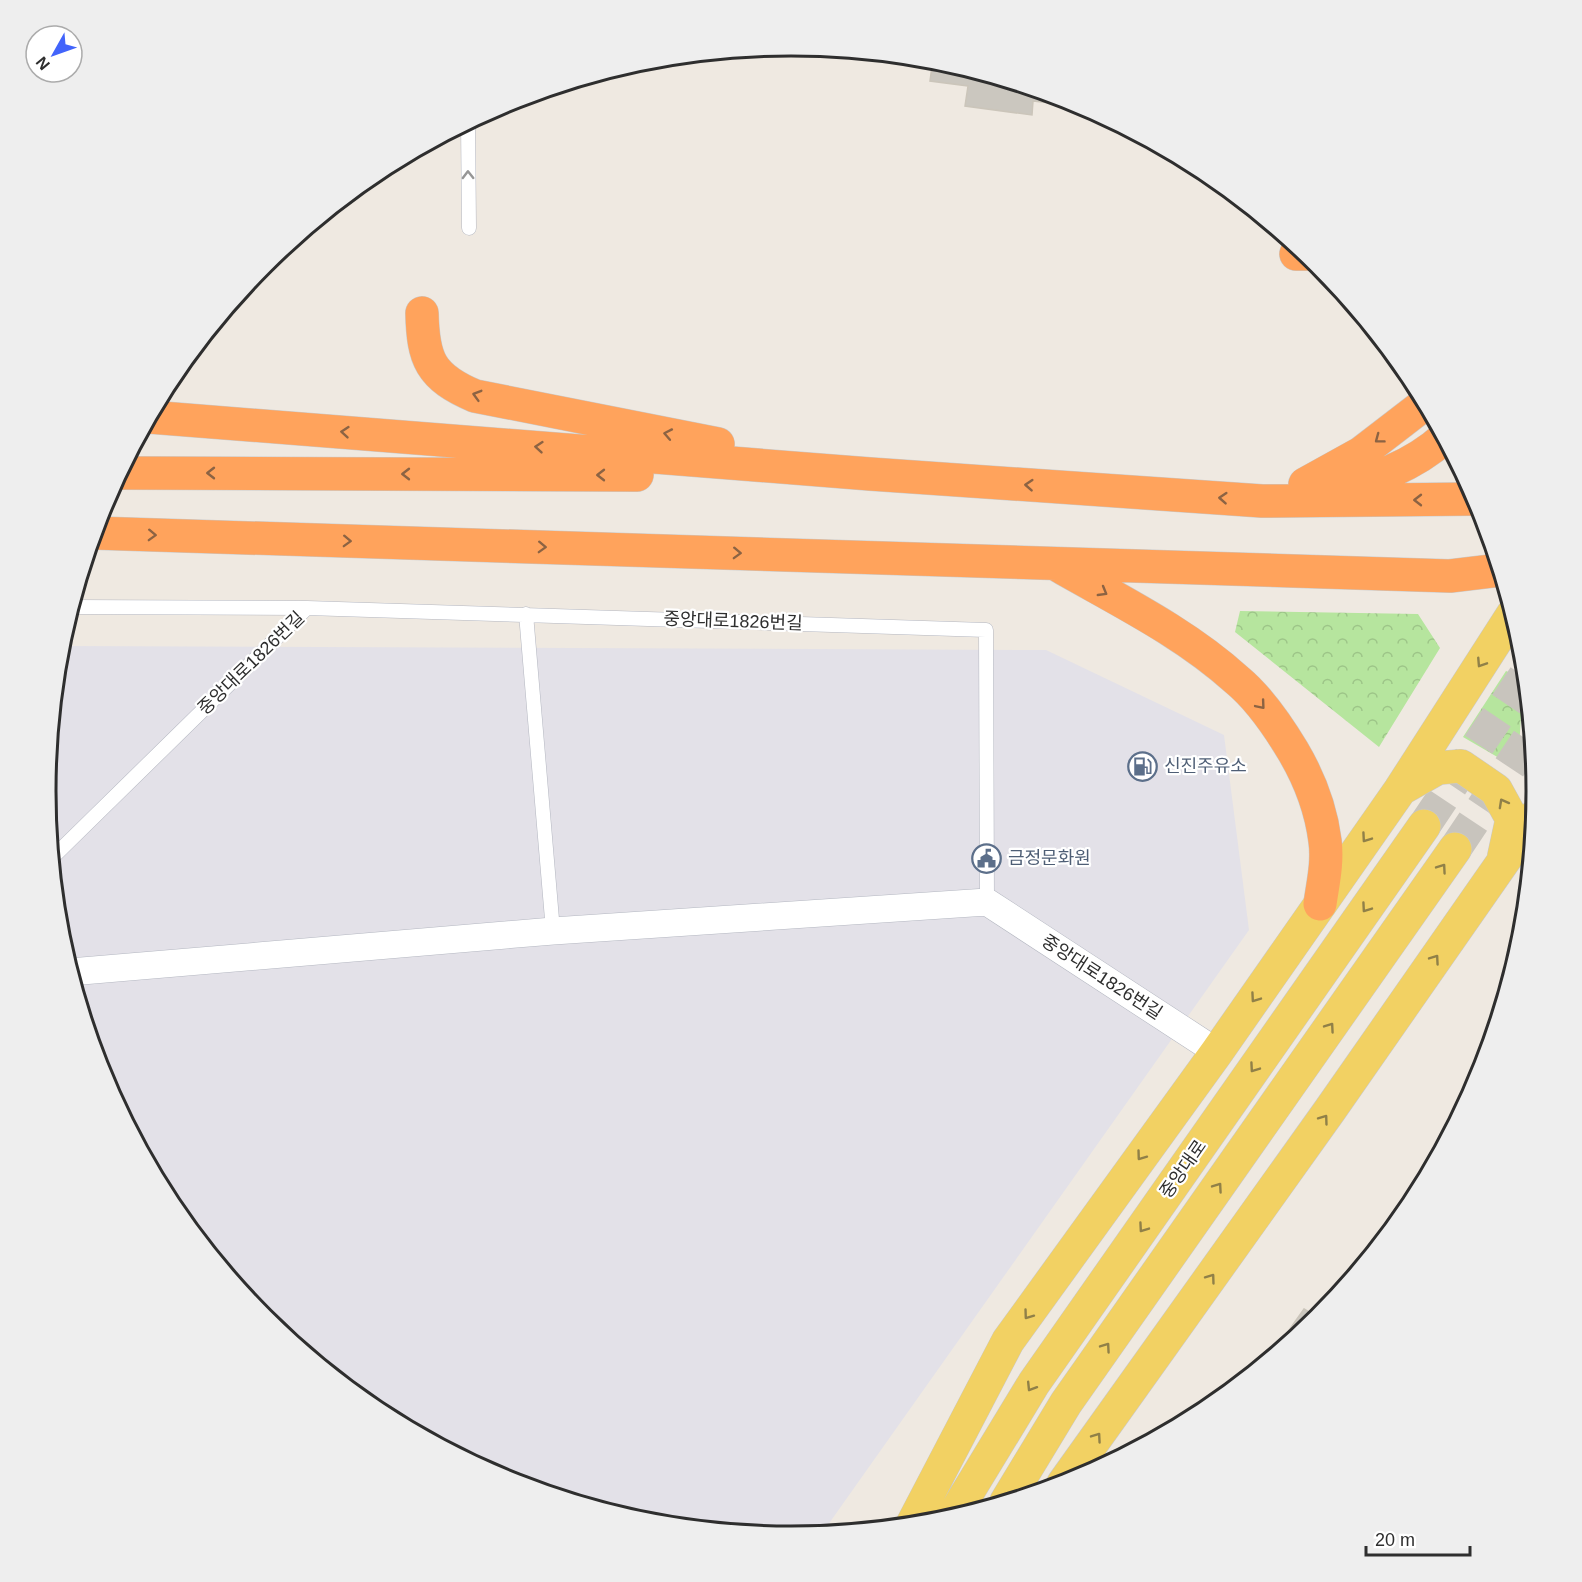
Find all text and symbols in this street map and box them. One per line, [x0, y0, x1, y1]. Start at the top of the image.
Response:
north arrow [24, 24, 84, 84]
text: N [33, 53, 53, 73]
one-way arrow [462, 170, 474, 179]
one-way arrow [472, 390, 483, 402]
one-way arrow [340, 426, 349, 439]
one-way arrow [663, 428, 673, 441]
one-way arrow [1375, 432, 1386, 443]
one-way arrow [535, 441, 544, 454]
one-way arrow [207, 467, 216, 479]
one-way arrow [402, 468, 411, 480]
one-way arrow [597, 469, 606, 481]
one-way arrow [1024, 478, 1033, 491]
one-way arrow [1219, 492, 1228, 505]
one-way arrow [1414, 494, 1423, 506]
one-way arrow [147, 528, 156, 541]
one-way arrow [342, 534, 351, 547]
one-way arrow [537, 540, 546, 553]
one-way arrow [732, 546, 741, 559]
one-way arrow [1097, 585, 1107, 596]
street label: 중앙대로1826번길 [194, 607, 308, 719]
street label: 중앙대로1826번길 [663, 609, 803, 633]
one-way arrow [1477, 656, 1488, 667]
one-way arrow [1253, 698, 1264, 709]
fuel station icon: 신진주유소 [1127, 750, 1159, 782]
place label: 신진주유소 [1164, 756, 1247, 776]
one-way arrow [1499, 798, 1510, 809]
one-way arrow [1362, 831, 1373, 842]
public building icon: 금정문화원 [971, 842, 1003, 874]
place label: 금정문화원 [1008, 848, 1091, 868]
one-way arrow [1435, 863, 1446, 874]
one-way arrow [1362, 902, 1373, 913]
street label: 중앙대로1826번길 [1038, 931, 1166, 1023]
one-way arrow [1428, 954, 1439, 965]
one-way arrow [1251, 991, 1262, 1002]
one-way arrow [1323, 1023, 1334, 1034]
one-way arrow [1251, 1061, 1262, 1072]
one-way arrow [1317, 1115, 1328, 1126]
street label: 중앙대로 [1156, 1136, 1210, 1202]
one-way arrow [1138, 1150, 1149, 1161]
one-way arrow [1211, 1183, 1222, 1194]
one-way arrow [1139, 1221, 1150, 1232]
one-way arrow [1203, 1273, 1214, 1284]
one-way arrow [1024, 1308, 1035, 1319]
one-way arrow [1099, 1342, 1110, 1353]
one-way arrow [1027, 1381, 1038, 1392]
one-way arrow [1090, 1432, 1101, 1443]
scale bar [1366, 1519, 1470, 1557]
text: 20 m [1375, 1530, 1415, 1550]

